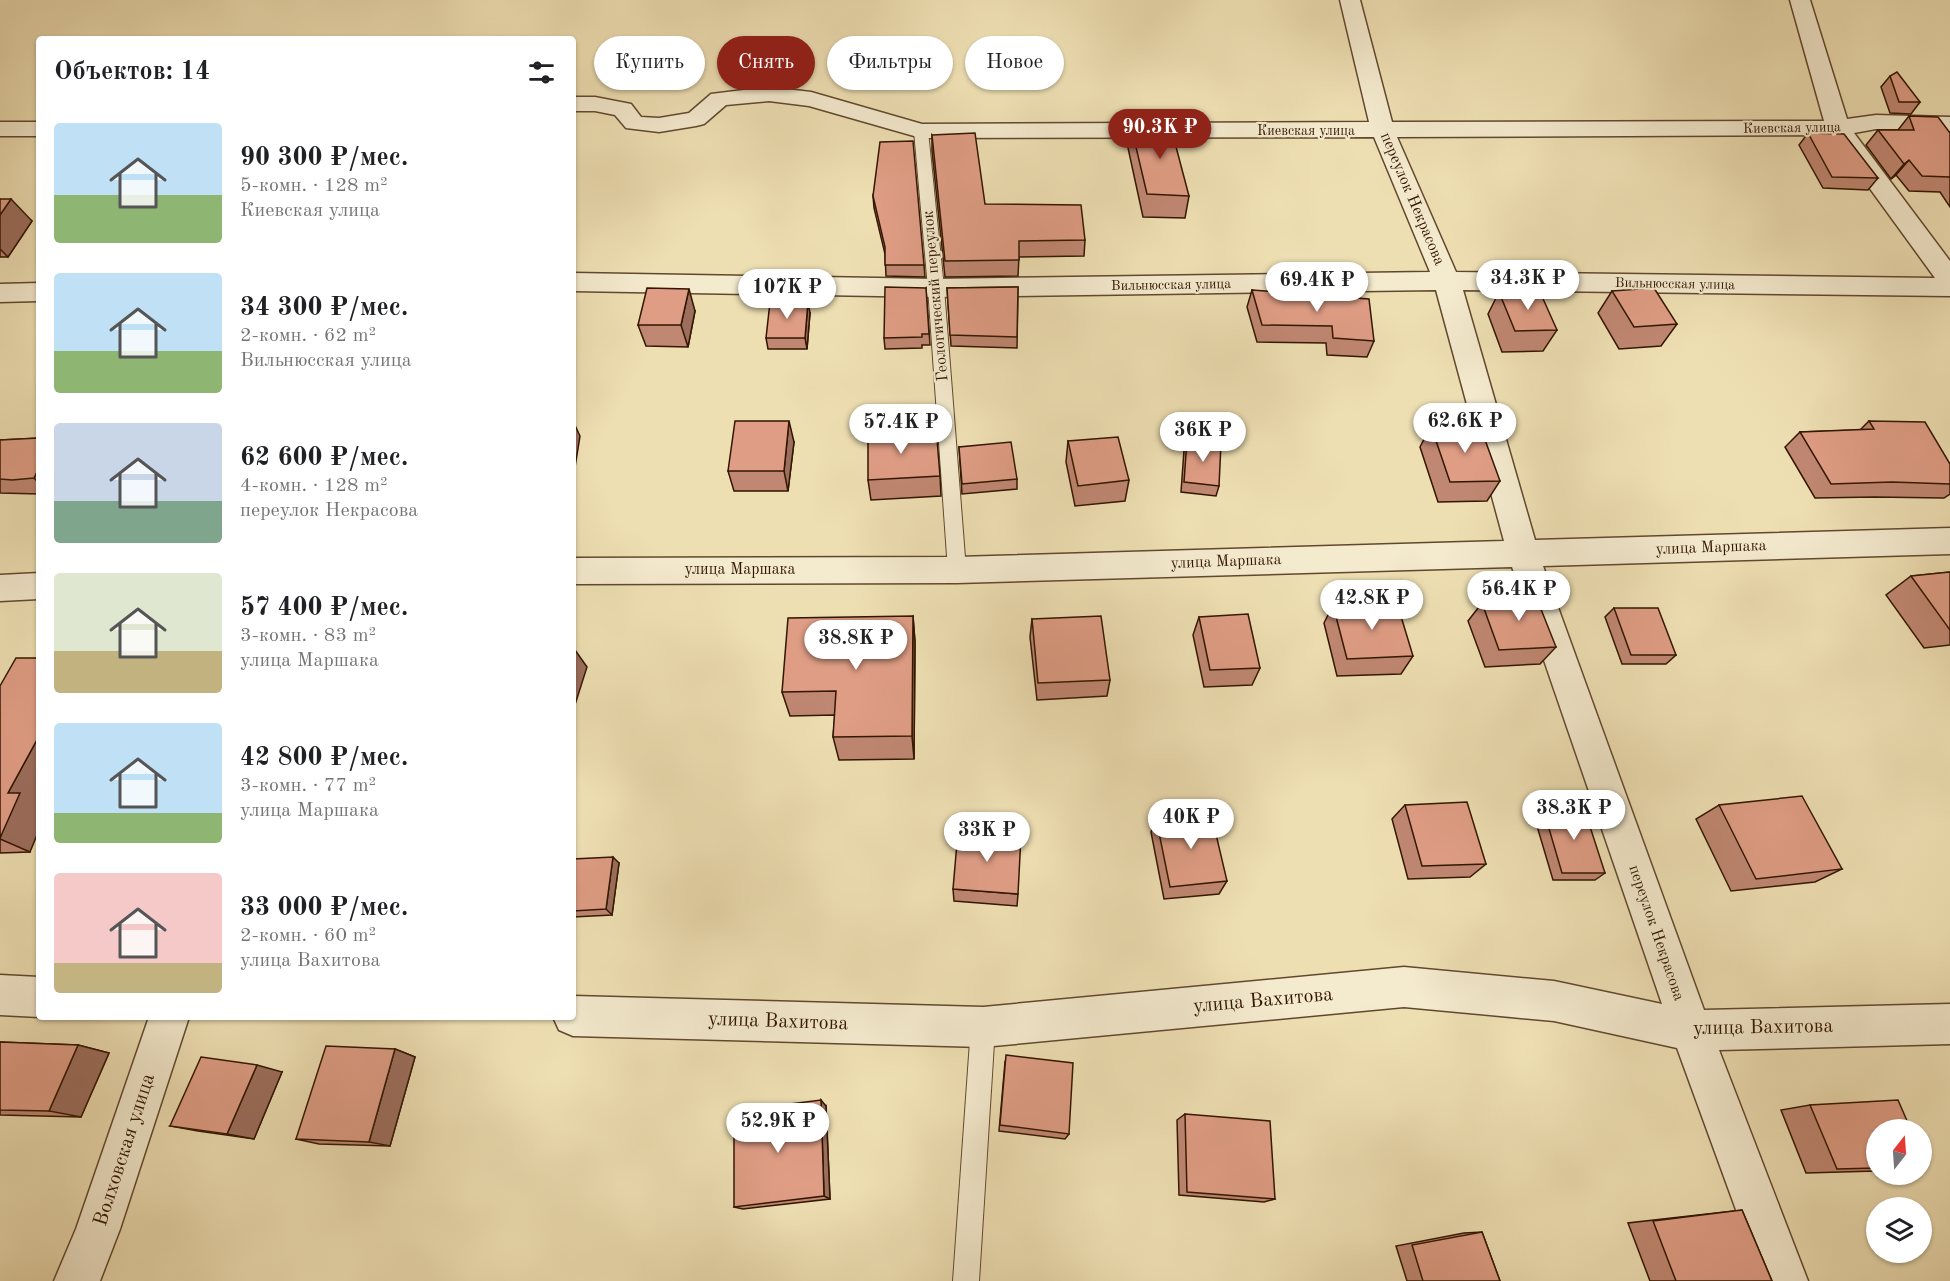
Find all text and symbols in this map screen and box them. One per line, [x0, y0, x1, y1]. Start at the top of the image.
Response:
chip: Купить [594, 36, 705, 90]
chip: Снять [717, 36, 815, 90]
chip: Фильтры [827, 36, 953, 90]
chip: Новое [965, 36, 1064, 90]
icon: filters [525, 56, 558, 89]
text: Объектов: 14 [54, 59, 210, 85]
pin: 90.3K ₽ [1105, 109, 1215, 160]
text: 90.3K ₽ [1122, 118, 1198, 138]
street label: Киевская улица [1743, 120, 1841, 136]
street label: Киевская улица [1257, 124, 1355, 138]
street label: переулок Некрасова [1377, 130, 1447, 268]
text: 90 300 ₽/мес. [240, 145, 408, 171]
icon: home [102, 147, 174, 219]
text: 5-комн. · 128 m² [240, 176, 388, 196]
text: Киевская улица [240, 201, 380, 221]
street label: Геологический переулок [921, 210, 951, 382]
pin: 34.3K ₽ [1473, 260, 1583, 311]
pin: 69.4K ₽ [1262, 262, 1372, 313]
pin: 107K ₽ [738, 269, 836, 320]
text: 34.3K ₽ [1490, 269, 1566, 289]
text: 69.4K ₽ [1279, 271, 1355, 291]
street label: Вильнюсская улица [1615, 276, 1735, 292]
street label: Вильнюсская улица [1111, 277, 1231, 293]
text: 107K ₽ [752, 278, 822, 298]
text: 34 300 ₽/мес. [240, 295, 408, 321]
icon: home [102, 297, 174, 369]
text: 2-комн. · 62 m² [240, 326, 376, 346]
text: Вильнюсская улица [240, 351, 412, 371]
pin: 62.6K ₽ [1410, 403, 1520, 454]
pin: 57.4K ₽ [846, 404, 956, 455]
pin: 36K ₽ [1161, 412, 1245, 463]
text: 62.6K ₽ [1427, 412, 1503, 432]
text: 57.4K ₽ [863, 413, 939, 433]
text: 36K ₽ [1174, 421, 1232, 441]
text: 62 600 ₽/мес. [240, 445, 408, 471]
icon: home [102, 447, 174, 519]
text: 4-комн. · 128 m² [240, 476, 388, 496]
text: переулок Некрасова [240, 501, 418, 521]
street label: улица Маршака [1655, 538, 1767, 558]
street label: улица Маршака [1170, 552, 1282, 572]
street label: улица Маршака [684, 562, 796, 578]
pin: 56.4K ₽ [1464, 571, 1574, 622]
pin: 42.8K ₽ [1317, 580, 1427, 631]
text: 56.4K ₽ [1481, 580, 1557, 600]
text: 42.8K ₽ [1334, 589, 1410, 609]
text: 57 400 ₽/мес. [240, 595, 408, 621]
icon: home [102, 597, 174, 669]
pin: 38.8K ₽ [801, 620, 911, 671]
text: 3-комн. · 83 m² [240, 626, 376, 646]
text: 38.8K ₽ [818, 629, 894, 649]
text: улица Маршака [240, 651, 379, 671]
text: 42 800 ₽/мес. [240, 745, 408, 771]
icon: home [102, 747, 174, 819]
text: 3-комн. · 77 m² [240, 776, 376, 796]
pin: 38.3K ₽ [1519, 790, 1629, 841]
pin: 40K ₽ [1149, 799, 1233, 850]
text: 38.3K ₽ [1536, 799, 1612, 819]
text: улица Маршака [240, 801, 379, 821]
text: 40K ₽ [1162, 808, 1220, 828]
pin: 33K ₽ [945, 812, 1029, 863]
text: 33K ₽ [958, 821, 1016, 841]
street label: переулок Некрасова [1625, 863, 1687, 1003]
text: 33 000 ₽/мес. [240, 895, 408, 921]
icon: home [102, 897, 174, 969]
text: 2-комн. · 60 m² [240, 926, 376, 946]
text: улица Вахитова [240, 951, 380, 971]
street label: улица Вахитова [1192, 985, 1334, 1017]
street label: улица Вахитова [707, 1010, 849, 1034]
street label: улица Вахитова [1693, 1017, 1833, 1039]
street label: Волховская улица [91, 1071, 159, 1229]
pin: 52.9K ₽ [723, 1103, 833, 1154]
text: 52.9K ₽ [740, 1112, 816, 1132]
north arrow [1866, 1119, 1932, 1185]
map controls [1866, 1119, 1932, 1263]
button: layers [1866, 1197, 1932, 1263]

